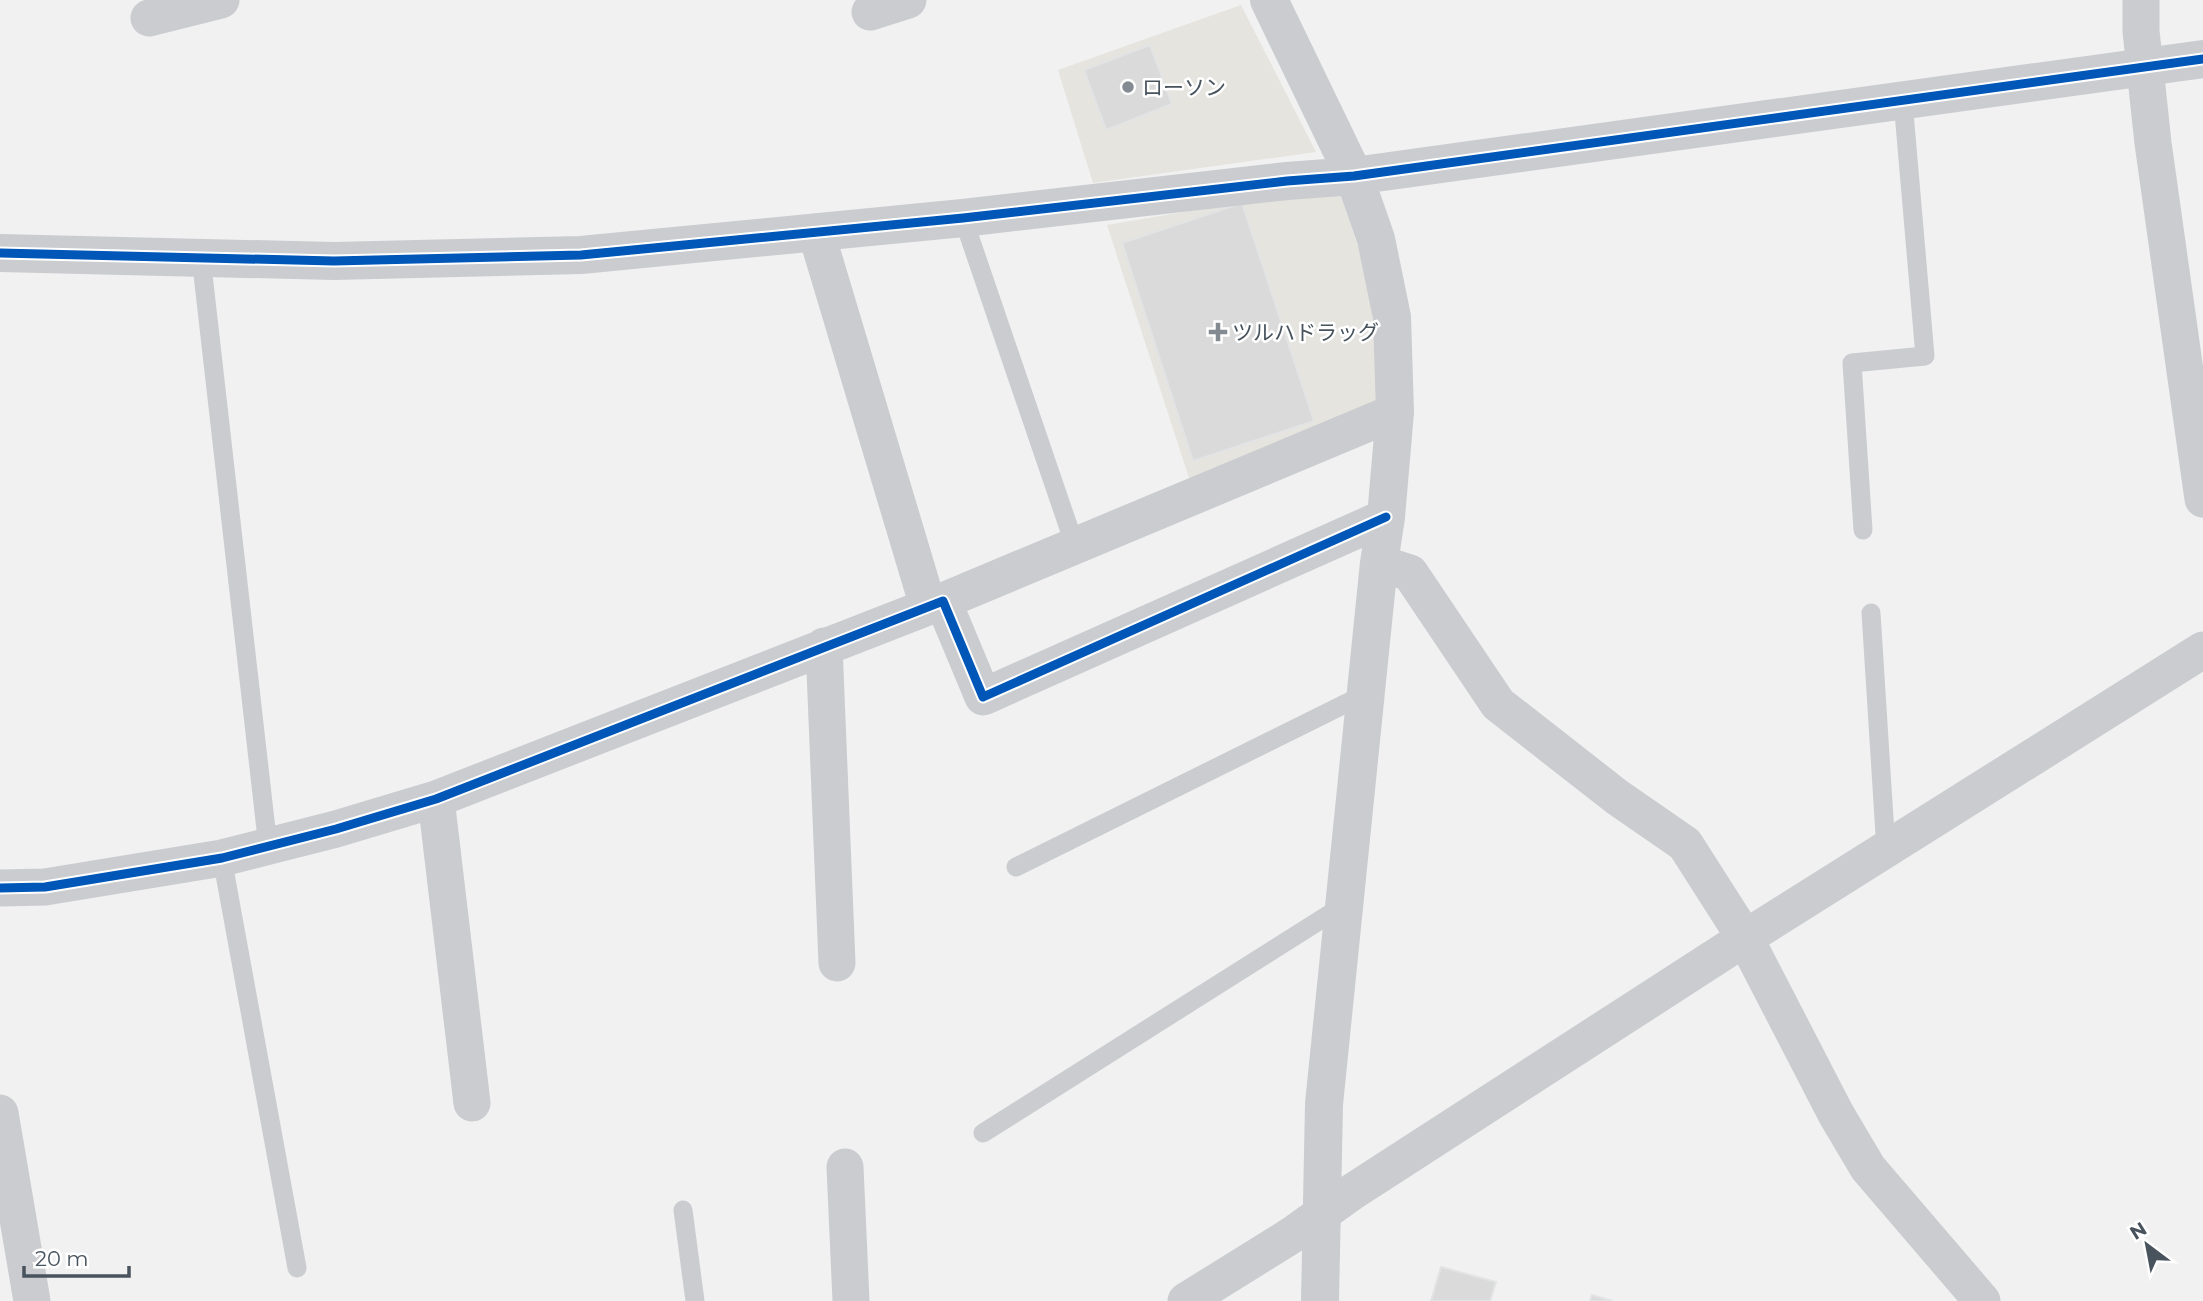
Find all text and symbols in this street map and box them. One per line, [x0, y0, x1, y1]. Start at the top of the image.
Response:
place label: ローソン [1142, 75, 1226, 100]
marker: ローソン [1120, 79, 1136, 95]
place label: ツルハドラッグ [1232, 320, 1379, 345]
marker: ツルハドラッグ [1210, 324, 1226, 340]
north arrow [2112, 1210, 2182, 1280]
text: N [2126, 1217, 2151, 1245]
scale bar [24, 1234, 130, 1278]
text: 20 m [35, 1246, 89, 1271]

